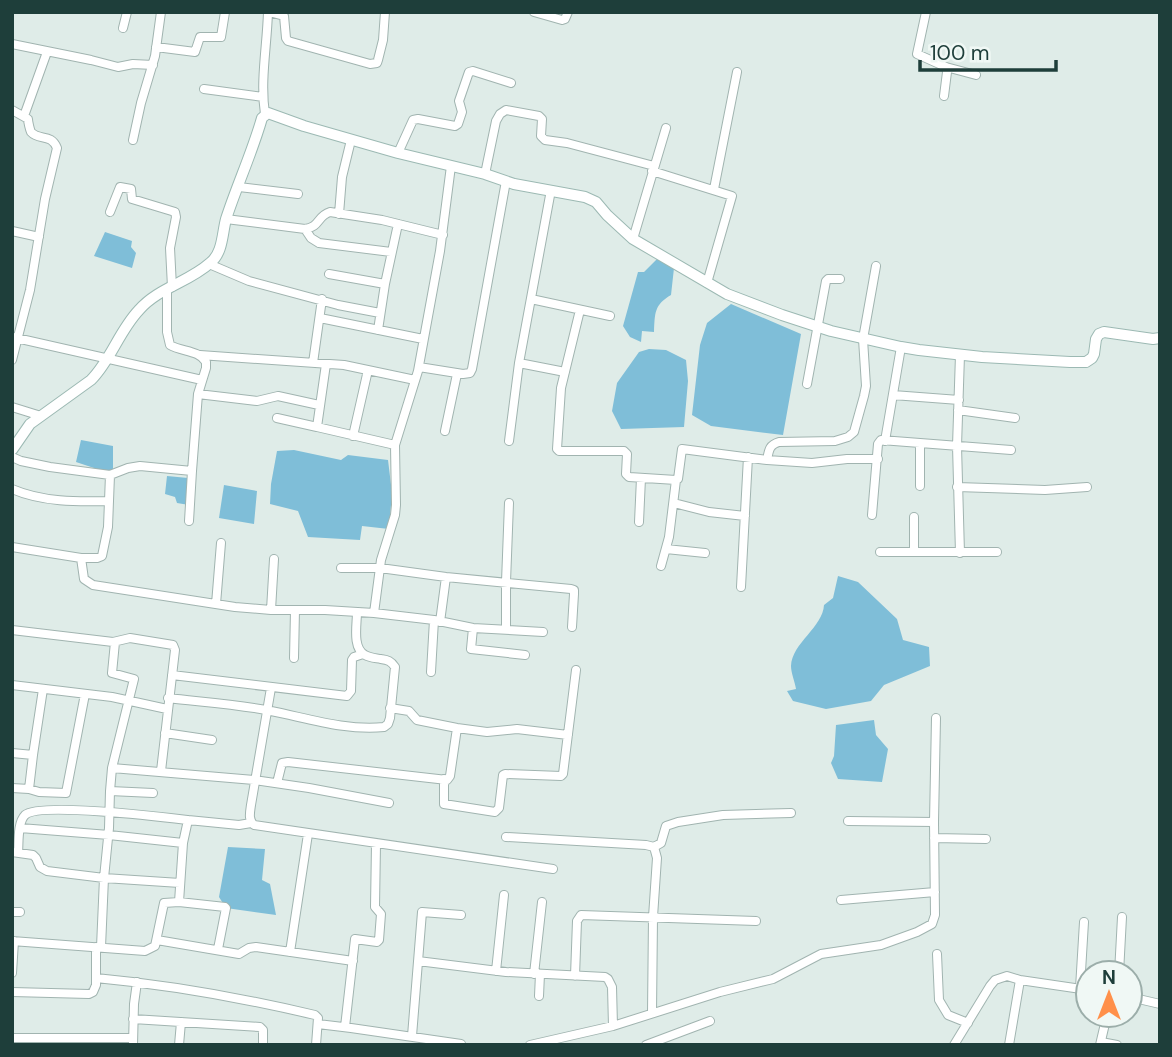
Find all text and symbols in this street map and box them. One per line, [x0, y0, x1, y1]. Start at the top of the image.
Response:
scale bar [920, 28, 1056, 72]
text: 100 m [930, 39, 990, 67]
north arrow [1074, 959, 1144, 1029]
text: N [1102, 965, 1116, 990]

